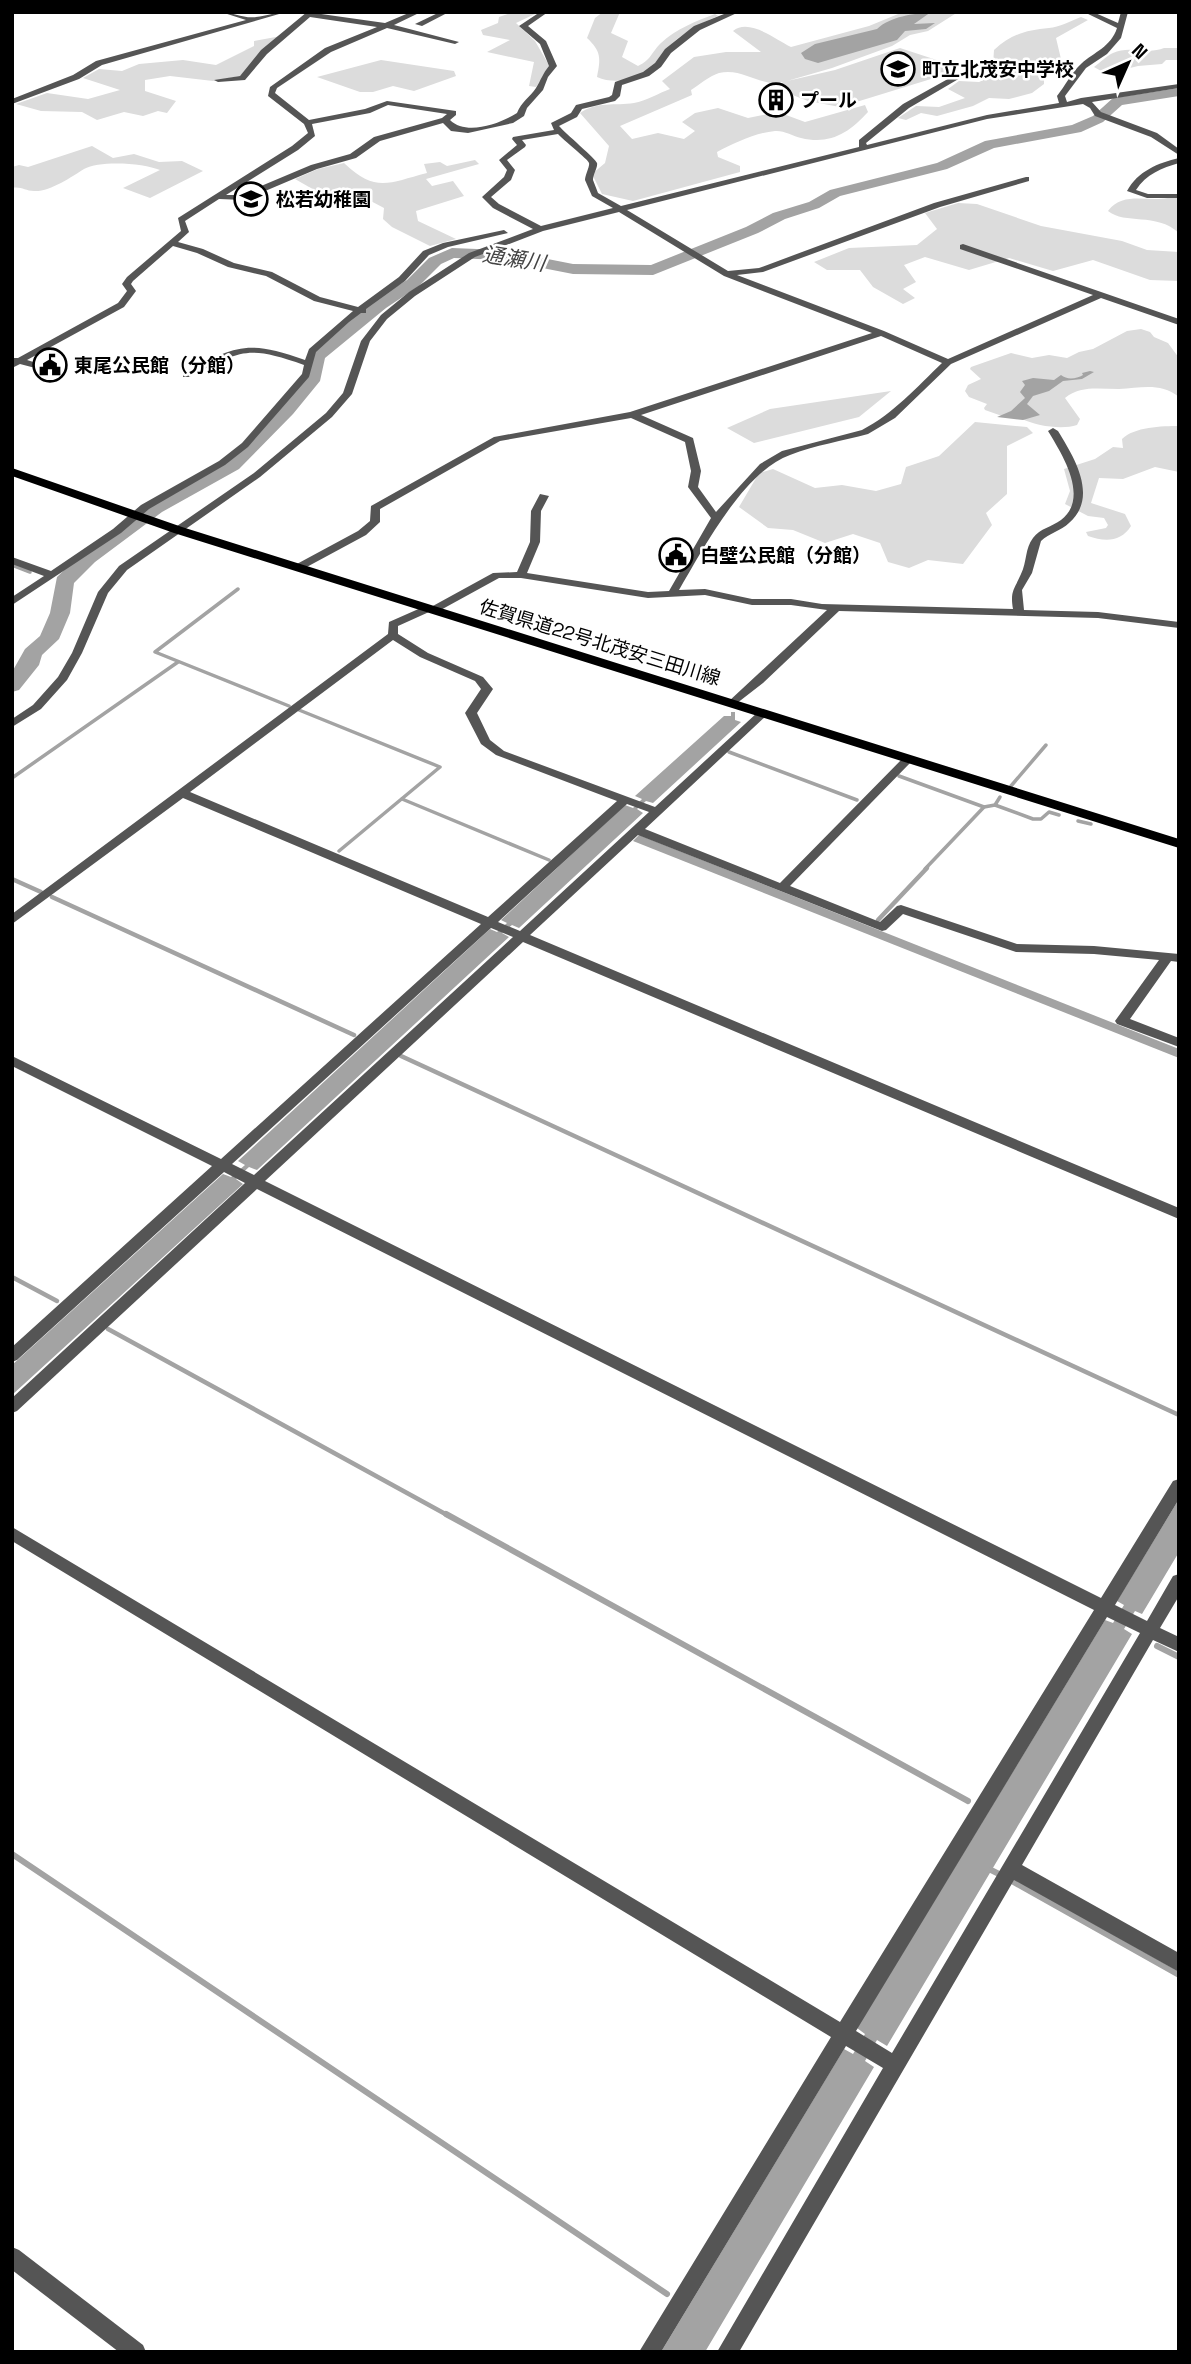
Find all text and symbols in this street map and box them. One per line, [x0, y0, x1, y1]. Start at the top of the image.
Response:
north arrow [1093, 28, 1163, 98]
text: N [1126, 38, 1153, 65]
school or university icon: 町立北茂安中学校 [879, 50, 917, 88]
place label: 町立北茂安中学校 [922, 57, 1074, 82]
building icon: プール [757, 81, 795, 119]
place label: プール [800, 88, 857, 113]
school or university icon: 松若幼稚園 [232, 180, 270, 218]
place label: 松若幼稚園 [276, 187, 371, 212]
water label: 通瀬川 [481, 240, 549, 277]
public building icon: 東尾公民館（分館） [31, 346, 69, 384]
place label: 東尾公民館（分館） [74, 353, 245, 378]
public building icon: 白壁公民館（分館） [657, 536, 695, 574]
place label: 白壁公民館（分館） [700, 543, 871, 568]
street label: 佐賀県道22号北茂安三田川線 [476, 594, 723, 691]

